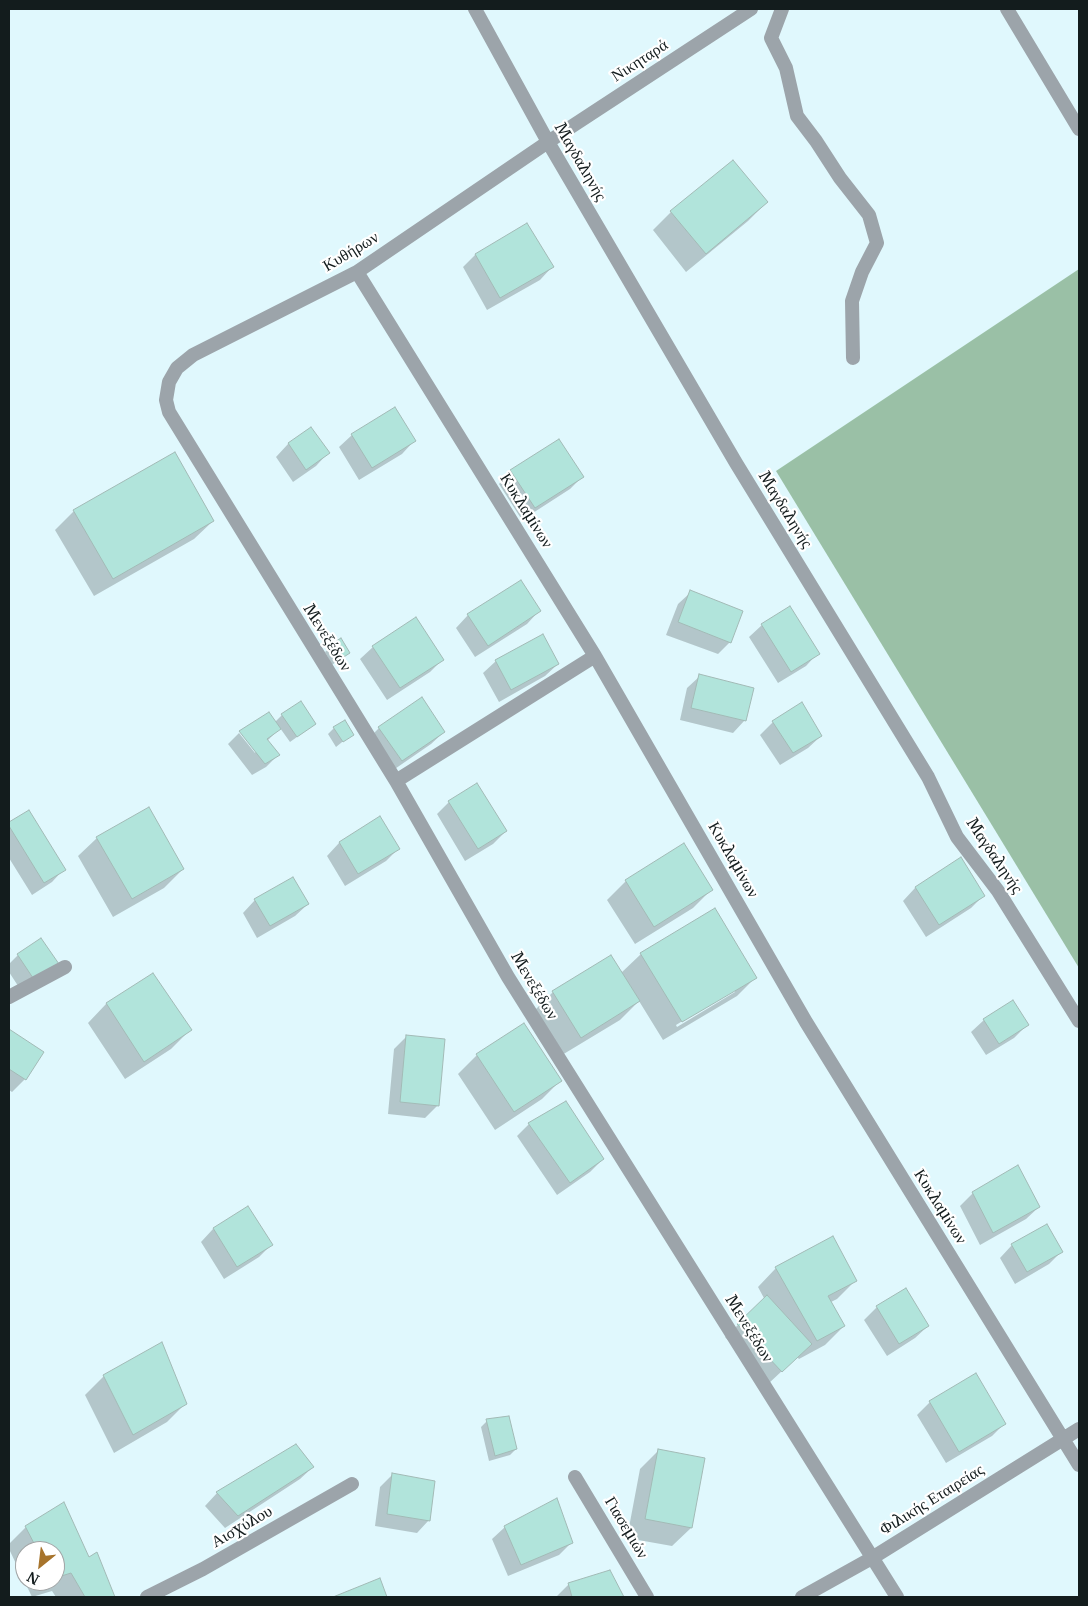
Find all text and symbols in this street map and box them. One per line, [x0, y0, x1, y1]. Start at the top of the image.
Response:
street label: Νικηταρά [608, 36, 672, 86]
street label: Μαγδαληνής [550, 120, 610, 204]
street label: Κυθήρων [320, 228, 382, 276]
street label: Μαγδαληνής [754, 468, 816, 552]
street label: Κυκλαμίνων [495, 470, 557, 552]
street label: Μενεξέδων [299, 601, 355, 675]
street label: Μαγδαληνής [962, 815, 1026, 897]
street label: Κυκλαμίνων [704, 819, 762, 901]
street label: Μενεξέδων [506, 949, 562, 1023]
street label: Κυκλαμίνων [909, 1166, 971, 1248]
street label: Μενεξέδων [721, 1292, 777, 1366]
street label: Φιλικής Εταιρείας [877, 1460, 987, 1540]
street label: Γιασεμιών [600, 1494, 652, 1562]
street label: Αισχύλου [208, 1502, 276, 1552]
north arrow [15, 1541, 65, 1591]
text: N [24, 1568, 42, 1589]

